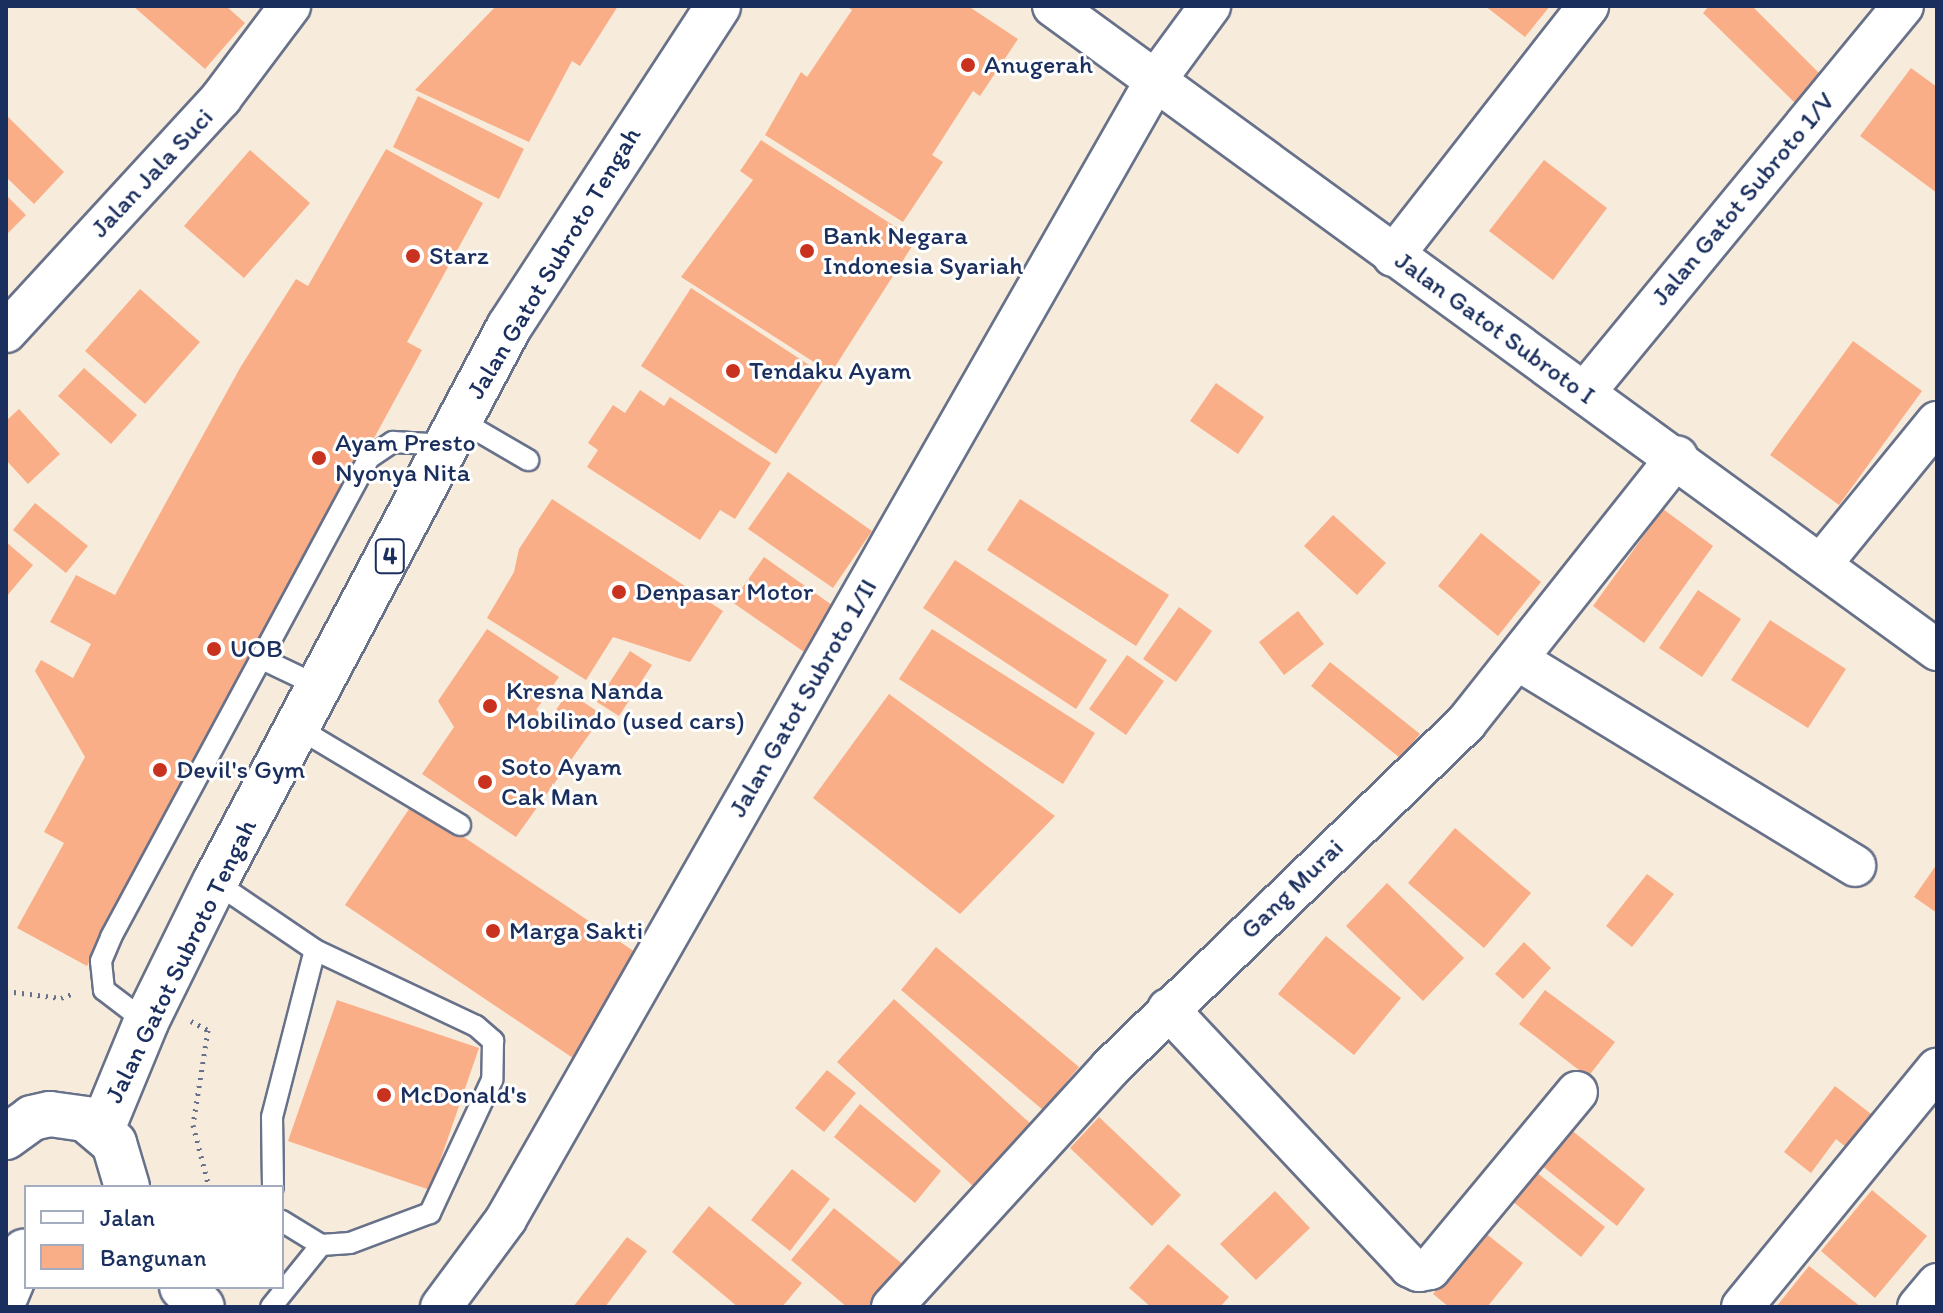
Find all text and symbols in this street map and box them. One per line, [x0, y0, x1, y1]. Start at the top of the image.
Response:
place label: Anugerah [984, 49, 1093, 81]
marker: Anugerah [959, 56, 977, 74]
street label: Jalan Gatot Subroto 1/V [1645, 86, 1841, 312]
street label: Jalan Jala Suci [84, 102, 220, 244]
street label: Jalan Gatot Subroto Tengah [461, 123, 647, 403]
place label: Bank Negara Indonesia Syariah [823, 220, 1023, 282]
place label: Starz [429, 240, 489, 272]
marker: Bank Negara Indonesia Syariah [798, 242, 816, 260]
street label: Jalan Gatot Subroto I [1389, 245, 1601, 411]
marker: Starz [404, 247, 422, 265]
place label: Tendaku Ayam [749, 355, 911, 387]
marker: Tendaku Ayam [724, 362, 742, 380]
place label: Ayam Presto Nyonya Nita [335, 427, 476, 488]
marker: Ayam Presto Nyonya Nita [310, 449, 328, 467]
road number: 4 [374, 536, 406, 576]
street label: Jalan Gatot Subroto 1/II [722, 574, 884, 822]
place label: Denpasar Motor [635, 576, 813, 608]
marker: Denpasar Motor [610, 583, 628, 601]
place label: UOB [230, 633, 283, 665]
marker: UOB [205, 640, 223, 658]
place label: Kresna Nanda Mobilindo (used cars) [506, 675, 744, 736]
marker: Kresna Nanda Mobilindo (used cars) [481, 697, 499, 715]
place label: Soto Ayam Cak Man [501, 751, 620, 812]
place label: Devil's Gym [176, 754, 305, 786]
marker: Devil's Gym [151, 761, 169, 779]
marker: Soto Ayam Cak Man [476, 773, 494, 791]
street label: Jalan Gatot Subroto Tengah [99, 815, 263, 1107]
street label: Gang Murai [1234, 833, 1350, 945]
place label: Marga Sakti [509, 915, 643, 947]
marker: Marga Sakti [484, 922, 502, 940]
place label: McDonald's [400, 1079, 527, 1111]
marker: McDonald's [375, 1086, 393, 1104]
legend [24, 1185, 284, 1289]
text: Jalan [100, 1203, 155, 1232]
text: Bangunan [100, 1243, 207, 1272]

